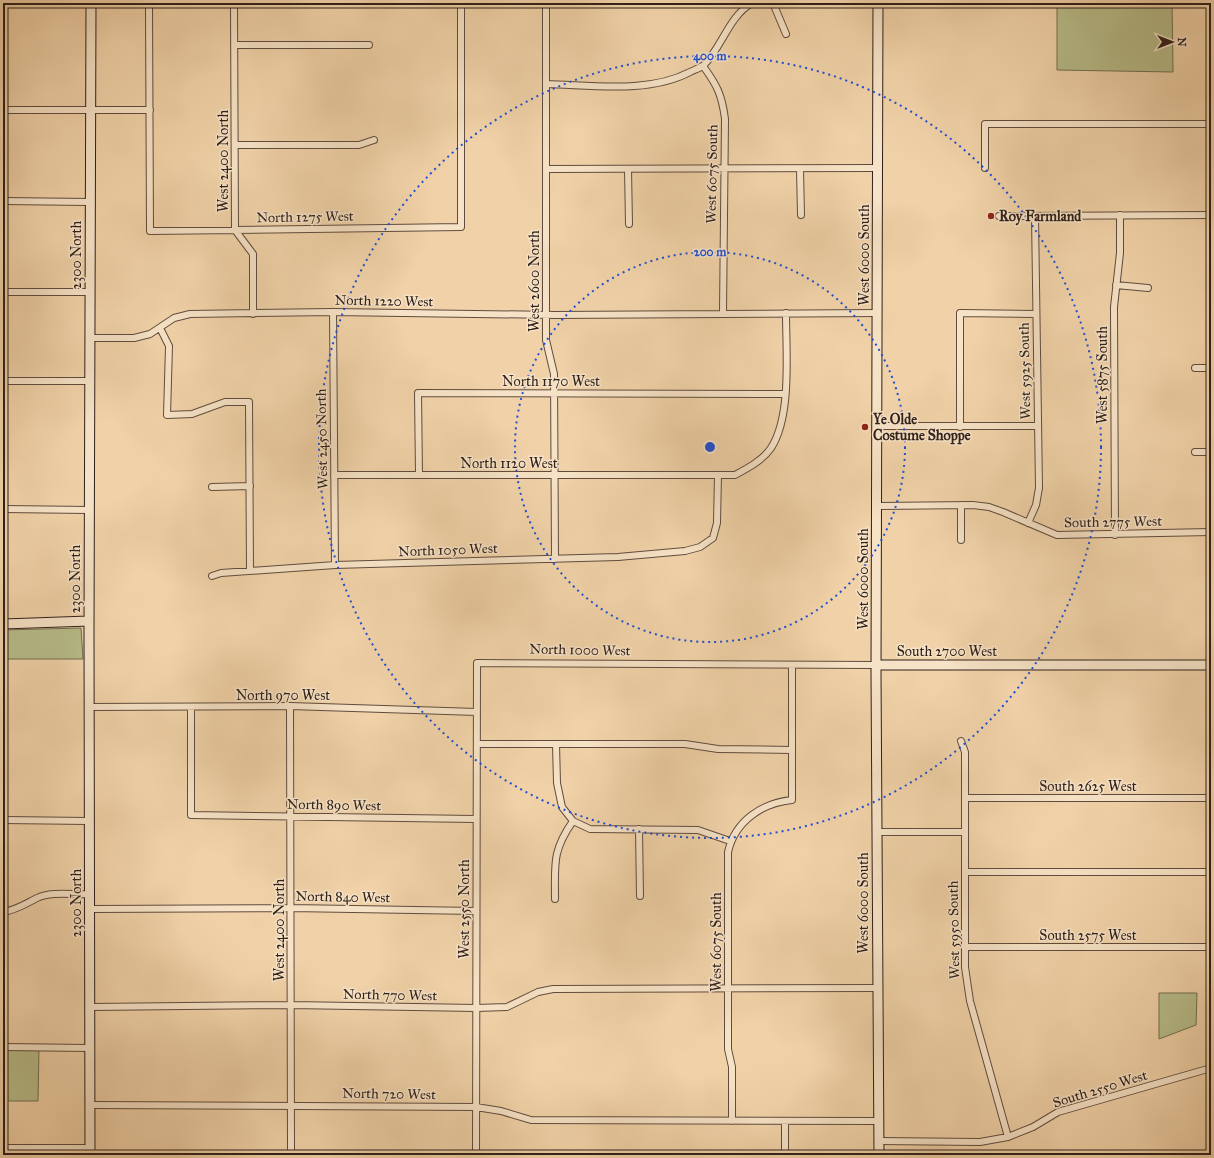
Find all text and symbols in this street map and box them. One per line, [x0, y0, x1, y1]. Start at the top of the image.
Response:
north arrow [1152, 22, 1192, 62]
text: N [1175, 37, 1188, 47]
text: 400 m [693, 49, 728, 64]
street label: West 2400 North [215, 110, 232, 212]
street label: West 6075 South [703, 124, 721, 224]
street label: West 6000 South [856, 204, 873, 306]
street label: North 1275 West [256, 208, 354, 226]
place label: Roy Farmland [999, 208, 1082, 226]
marker: Roy Farmland [986, 211, 996, 221]
street label: 2300 North [68, 221, 85, 289]
street label: West 2600 North [526, 230, 543, 332]
text: 200 m [694, 245, 727, 259]
street label: North 1220 West [334, 292, 434, 310]
street label: West 5925 South [1016, 322, 1034, 420]
street label: West 5875 South [1094, 326, 1111, 424]
street label: North 1170 West [502, 373, 600, 390]
street label: West 2450 North [313, 388, 331, 490]
place label: Ye Olde Costume Shoppe [872, 411, 971, 445]
marker: Ye Olde Costume Shoppe [860, 422, 870, 432]
centre of rings [703, 440, 717, 454]
street label: North 1120 West [460, 455, 558, 472]
street label: South 2775 West [1064, 513, 1162, 531]
street label: West 6000 South [855, 528, 872, 630]
street label: North 1050 West [398, 540, 498, 560]
street label: 2300 North [67, 545, 84, 613]
street label: North 1000 West [529, 641, 631, 659]
street label: South 2700 West [897, 643, 997, 660]
street label: North 970 West [236, 687, 330, 704]
street label: South 2625 West [1039, 778, 1137, 795]
street label: North 890 West [287, 796, 381, 814]
street label: West 6000 South [855, 852, 872, 954]
street label: West 2550 North [456, 859, 473, 959]
street label: 2300 North [68, 869, 85, 937]
street label: West 2400 North [271, 879, 288, 981]
street label: West 5950 South [945, 880, 963, 980]
street label: North 840 West [295, 888, 391, 906]
street label: West 6075 South [708, 892, 725, 992]
street label: South 2575 West [1039, 927, 1137, 944]
street label: North 770 West [343, 986, 437, 1004]
street label: South 2550 West [1051, 1067, 1149, 1111]
street label: North 720 West [342, 1085, 436, 1103]

